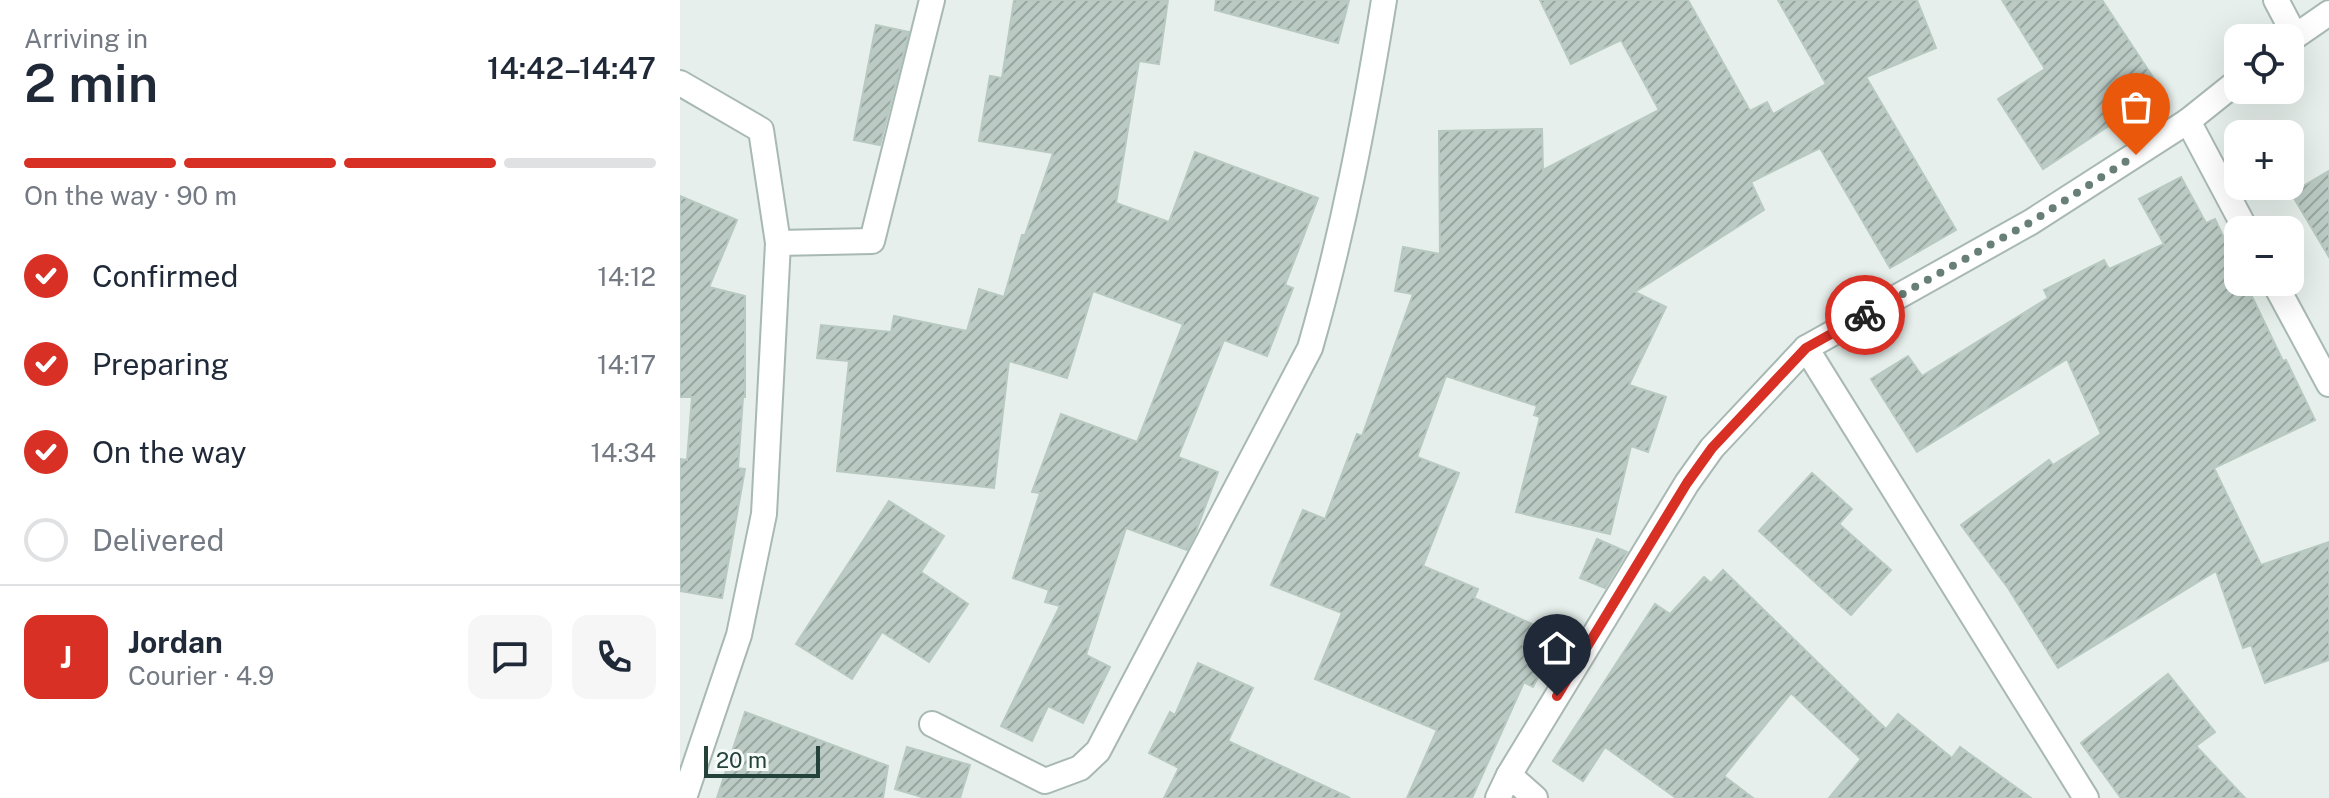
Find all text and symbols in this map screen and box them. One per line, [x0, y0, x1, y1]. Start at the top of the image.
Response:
text: Arriving in [24, 23, 148, 54]
map controls [2224, 24, 2304, 296]
button: locate [2224, 24, 2304, 104]
text: 14:42–14:47 [487, 50, 656, 86]
text: 2 min [24, 53, 158, 114]
pin [2102, 73, 2170, 155]
icon: bag [2114, 85, 2158, 129]
button: + [2224, 120, 2304, 200]
text: On the way · 90 m [24, 180, 237, 211]
button: − [2224, 216, 2304, 296]
icon: check [24, 254, 68, 298]
text: Confirmed [92, 258, 238, 294]
text: 14:12 [597, 261, 656, 292]
courier [1825, 275, 1905, 355]
icon: bike [1843, 293, 1887, 337]
icon: check [24, 342, 68, 386]
text: Preparing [92, 346, 229, 382]
text: 14:17 [597, 349, 656, 380]
icon: check [24, 430, 68, 474]
text: On the way [92, 434, 246, 470]
text: 14:34 [591, 437, 656, 468]
text: Delivered [92, 522, 224, 558]
pin [1523, 614, 1591, 696]
button: chat [468, 615, 552, 699]
button: phone [572, 615, 656, 699]
text: Jordan [128, 624, 223, 660]
icon: home [1535, 626, 1579, 670]
text: J [60, 639, 72, 675]
text: Courier · 4.9 [128, 660, 274, 691]
scale bar [704, 742, 820, 778]
text: 20 m [716, 747, 767, 773]

